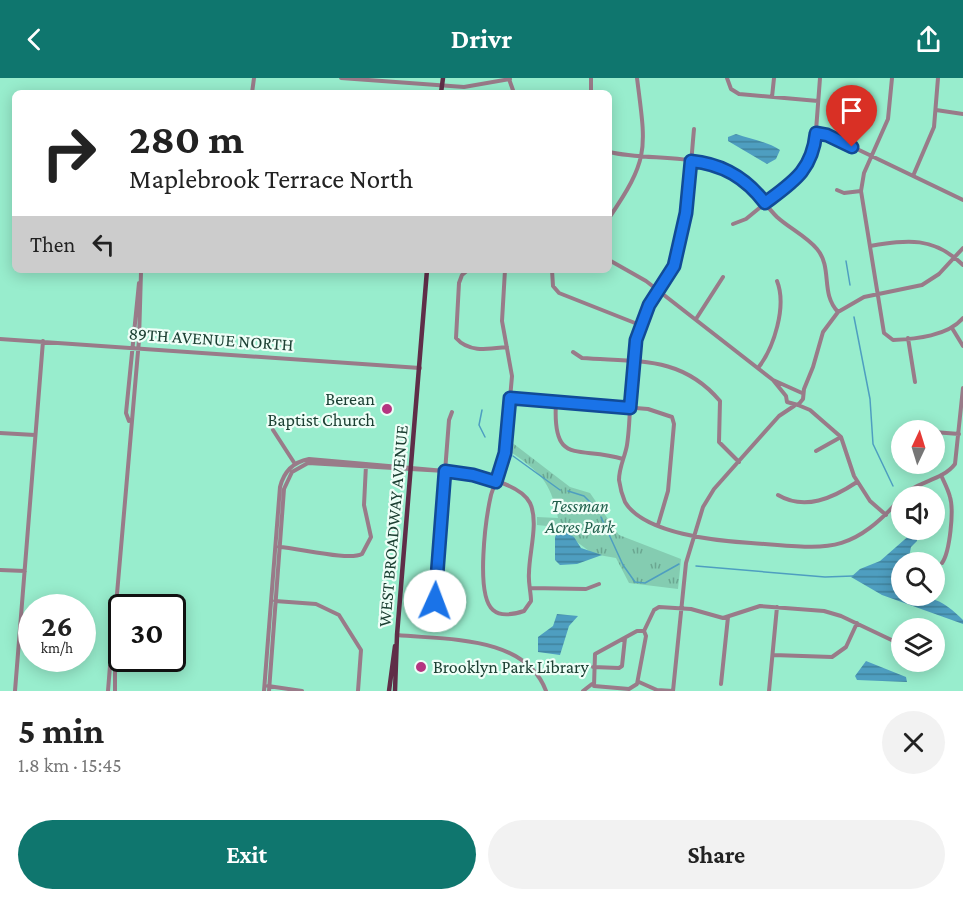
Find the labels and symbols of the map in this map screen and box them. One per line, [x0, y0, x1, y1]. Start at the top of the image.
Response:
pin [826, 85, 877, 147]
street label: 89TH AVENUE NORTH [128, 323, 294, 355]
place label: Berean Baptist Church [267, 389, 375, 430]
marker: Berean Baptist Church [380, 402, 394, 416]
north arrow [891, 420, 945, 474]
street label: WEST BROADWAY AVENUE [374, 424, 412, 628]
park label: Tessman Acres Park [544, 496, 616, 537]
position arrow [403, 569, 467, 633]
speed limit sign: 30 [108, 594, 186, 672]
place label: Brooklyn Park Library [433, 657, 590, 677]
marker: Brooklyn Park Library [414, 660, 428, 674]

